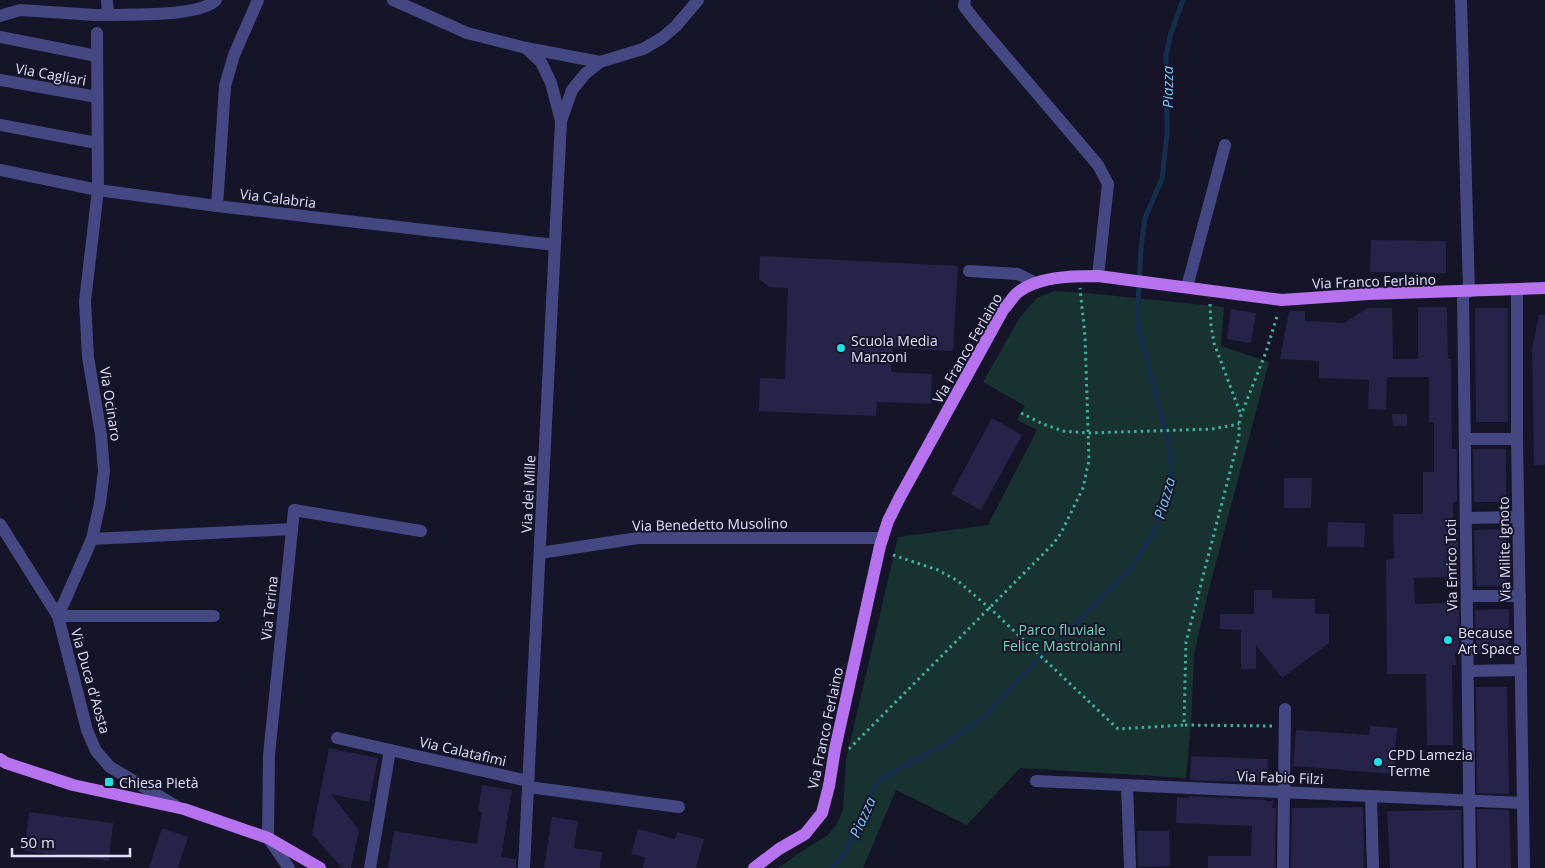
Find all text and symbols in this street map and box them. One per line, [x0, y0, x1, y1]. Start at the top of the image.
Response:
street label: Via Cagliari [14, 58, 88, 90]
water label: Piazza [1157, 65, 1177, 108]
street label: Via Calabria [239, 184, 317, 212]
street label: Via Franco Ferlaino [1312, 269, 1436, 293]
street label: Via Franco Ferlaino [928, 290, 1006, 406]
place label: Scuola Media Manzoni [851, 331, 938, 366]
marker: Scuola Media Manzoni [835, 342, 847, 354]
street label: Via Ocinaro [96, 366, 126, 442]
street label: Via dei Mille [516, 454, 540, 533]
water label: Piazza [1149, 474, 1180, 521]
street label: Via Milite Ignoto [1494, 496, 1514, 602]
street label: Via Benedetto Musolino [632, 513, 788, 535]
street label: Via Enrico Toti [1441, 519, 1461, 611]
street label: Via Terina [256, 575, 282, 641]
park label: Parco fluviale Felice Mastroianni [1003, 620, 1121, 655]
place label: Because Art Space [1458, 623, 1520, 658]
street label: Via Duca d'Aosta [67, 626, 115, 736]
marker: Because Art Space [1442, 634, 1454, 646]
street label: Via Franco Ferlaino [803, 665, 847, 791]
street label: Via Calatafimi [418, 732, 508, 770]
place label: CPD Lamezia Terme [1388, 745, 1473, 780]
marker: CPD Lamezia Terme [1372, 756, 1384, 768]
street label: Via Fabio Filzi [1236, 766, 1324, 788]
place label: Chiesa Pietà [119, 773, 198, 792]
marker: Chiesa Pietà [103, 776, 115, 788]
water label: Piazza [844, 793, 880, 841]
scale bar [12, 826, 130, 858]
text: 50 m [20, 832, 55, 852]

